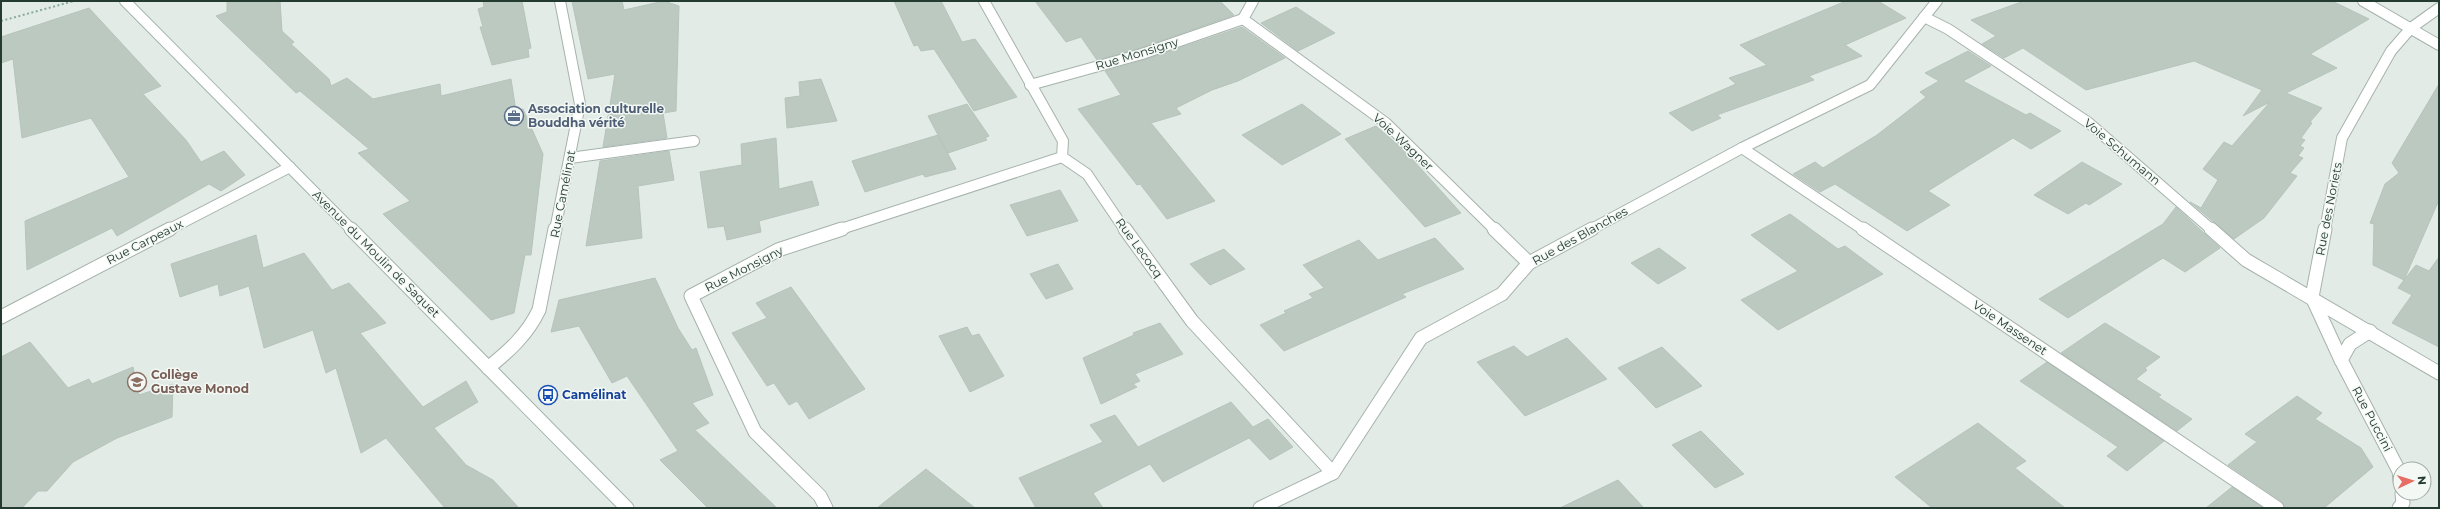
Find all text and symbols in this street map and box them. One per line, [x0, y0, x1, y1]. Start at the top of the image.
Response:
street label: Rue Monsigny [1094, 34, 1181, 73]
place label: Association culturelle Bouddha vérité [527, 101, 664, 130]
office icon: Association culturelle Bouddha vérité [503, 105, 525, 127]
street label: Voie Wagner [1370, 110, 1437, 174]
street label: Voie Schumann [2081, 115, 2164, 188]
street label: Rue Camélinat [547, 149, 578, 239]
street label: Rue des Noriets [2312, 161, 2345, 257]
street label: Avenue du Moulin de Saquet [310, 187, 443, 321]
street label: Rue des Blanches [1529, 203, 1630, 268]
street label: Rue Lecocq [1113, 215, 1166, 281]
street label: Rue Carpeaux [104, 216, 186, 267]
street label: Rue Monsigny [702, 242, 786, 295]
street label: Voie Massenet [1970, 297, 2050, 358]
place label: Collège Gustave Monod [151, 367, 249, 396]
school or university icon: Collège Gustave Monod [126, 371, 148, 393]
bus stop icon: Camélinat [537, 384, 559, 406]
street label: Rue Puccini [2349, 384, 2396, 454]
place label: Camélinat [562, 387, 627, 402]
north arrow [2392, 461, 2432, 501]
text: N [2415, 475, 2429, 485]

